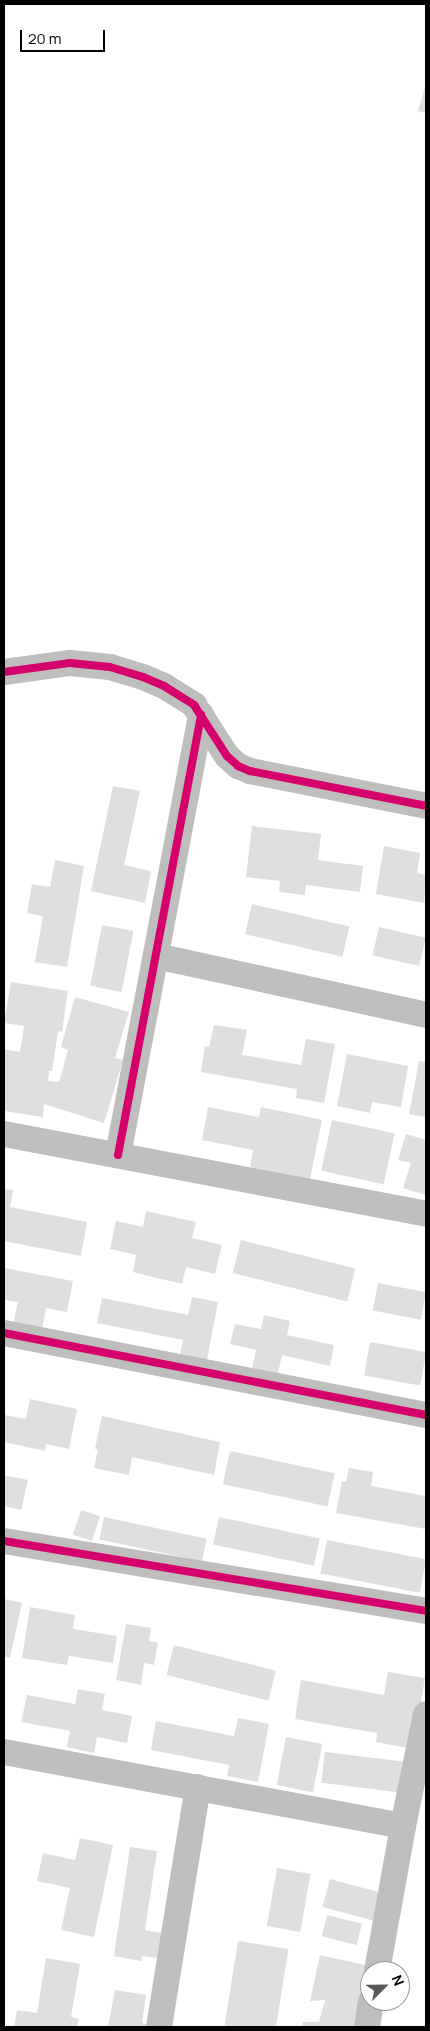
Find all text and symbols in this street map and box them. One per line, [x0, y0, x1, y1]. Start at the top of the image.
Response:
scale bar [22, 20, 108, 52]
text: 20 m [28, 28, 61, 49]
north arrow [360, 1961, 410, 2011]
text: N [388, 1972, 409, 1989]

